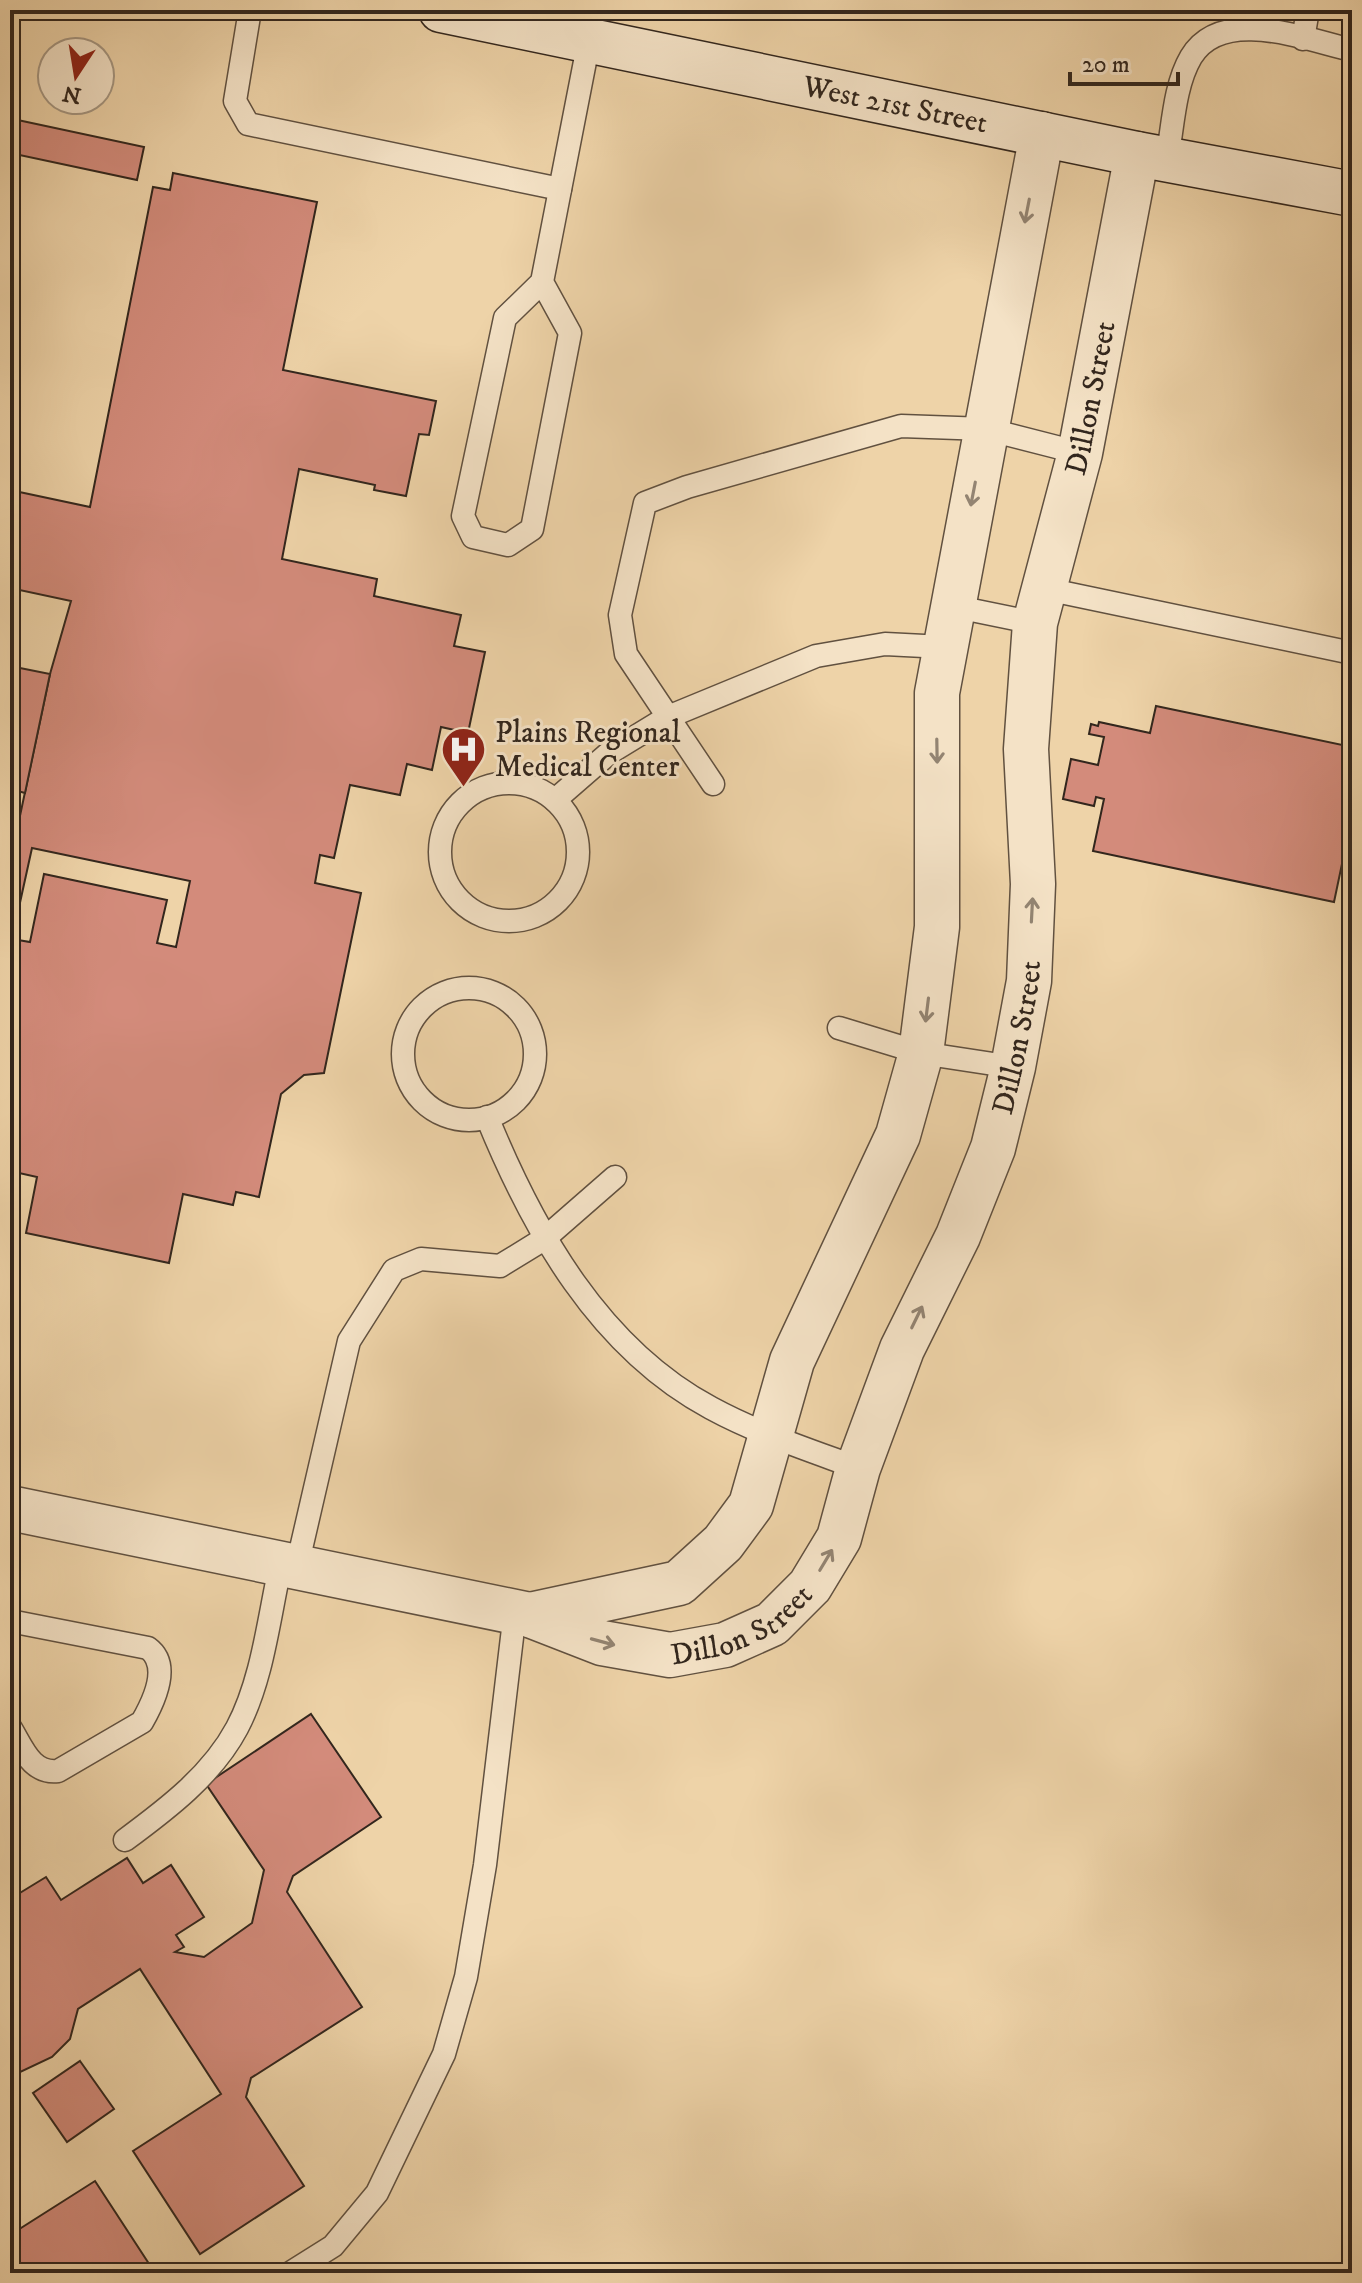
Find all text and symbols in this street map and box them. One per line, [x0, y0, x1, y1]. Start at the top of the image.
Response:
north arrow [36, 36, 116, 116]
scale bar [1070, 36, 1178, 86]
text: 20 m [1082, 50, 1130, 80]
street label: West 21st Street [799, 68, 991, 143]
text: N [61, 79, 84, 109]
one-way arrow [1019, 198, 1034, 223]
street label: Dillon Street [1058, 318, 1125, 479]
one-way arrow [965, 481, 980, 506]
place label: Plains Regional Medical Center [495, 715, 680, 786]
hospital icon: Plains Regional Medical Center [440, 725, 488, 788]
one-way arrow [930, 737, 945, 764]
one-way arrow [1025, 897, 1040, 924]
street label: Dillon Street [985, 960, 1050, 1118]
one-way arrow [919, 996, 934, 1023]
one-way arrow [910, 1306, 926, 1330]
one-way arrow [818, 1549, 834, 1572]
street label: Dillon Street [668, 1577, 821, 1675]
one-way arrow [590, 1635, 616, 1650]

